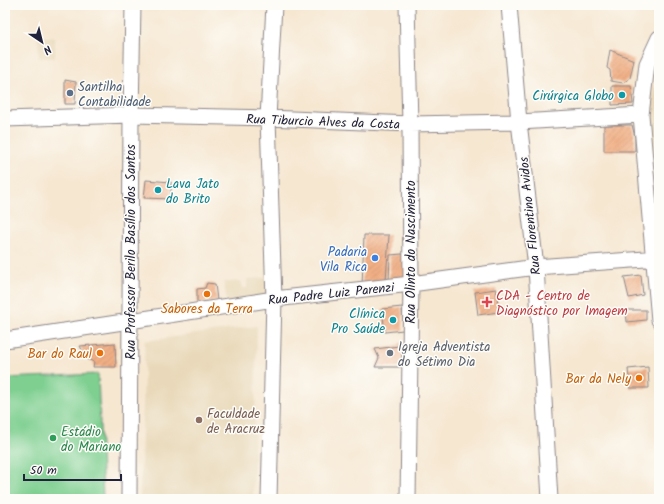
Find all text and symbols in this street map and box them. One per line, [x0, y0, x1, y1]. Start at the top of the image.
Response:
north arrow [22, 22, 62, 62]
text: N [39, 40, 55, 59]
place label: Santilha Contabilidade [78, 77, 151, 113]
place label: Cirúrgica Globo [532, 86, 614, 107]
marker: Santilha Contabilidade [65, 88, 75, 98]
marker: Cirúrgica Globo [617, 90, 627, 100]
street label: Rua Tiburcio Alves da Costa [246, 109, 400, 136]
street label: Rua Professor Berilo Basílio dos Santos [121, 144, 142, 360]
street label: Rua Florentino Avidos [514, 155, 547, 276]
place label: Lava Jato do Brito [166, 174, 219, 210]
street label: Rua Olinto do Nascimento [401, 180, 422, 324]
marker: Lava Jato do Brito [153, 185, 163, 195]
place label: Padaria Vila Rica [320, 242, 367, 278]
marker: Padaria Vila Rica [370, 253, 380, 263]
street label: Rua Padre Luiz Parenzi [267, 277, 396, 312]
place label: CDA - Centro de Diagnóstico por Imagem [496, 286, 628, 322]
marker: Sabores da Terra [202, 289, 212, 299]
marker: CDA - Centro de Diagnóstico por Imagem [481, 296, 493, 308]
place label: Sabores da Terra [161, 299, 253, 320]
place label: Clínica Pro Saúde [331, 304, 385, 340]
marker: Clínica Pro Saúde [388, 315, 398, 325]
place label: Igreja Adventista do Sétimo Dia [398, 337, 490, 373]
place label: Bar do Raul [27, 344, 92, 365]
marker: Bar do Raul [95, 348, 105, 358]
marker: Igreja Adventista do Sétimo Dia [385, 348, 395, 358]
place label: Bar da Nely [565, 369, 632, 390]
marker: Bar da Nely [634, 373, 644, 383]
place label: Faculdade de Aracruz [207, 404, 265, 440]
marker: Faculdade de Aracruz [194, 415, 204, 425]
place label: Estádio do Mariano [61, 422, 121, 458]
marker: Estádio do Mariano [48, 433, 58, 443]
scale bar [24, 456, 121, 482]
text: 50 m [30, 461, 57, 480]

